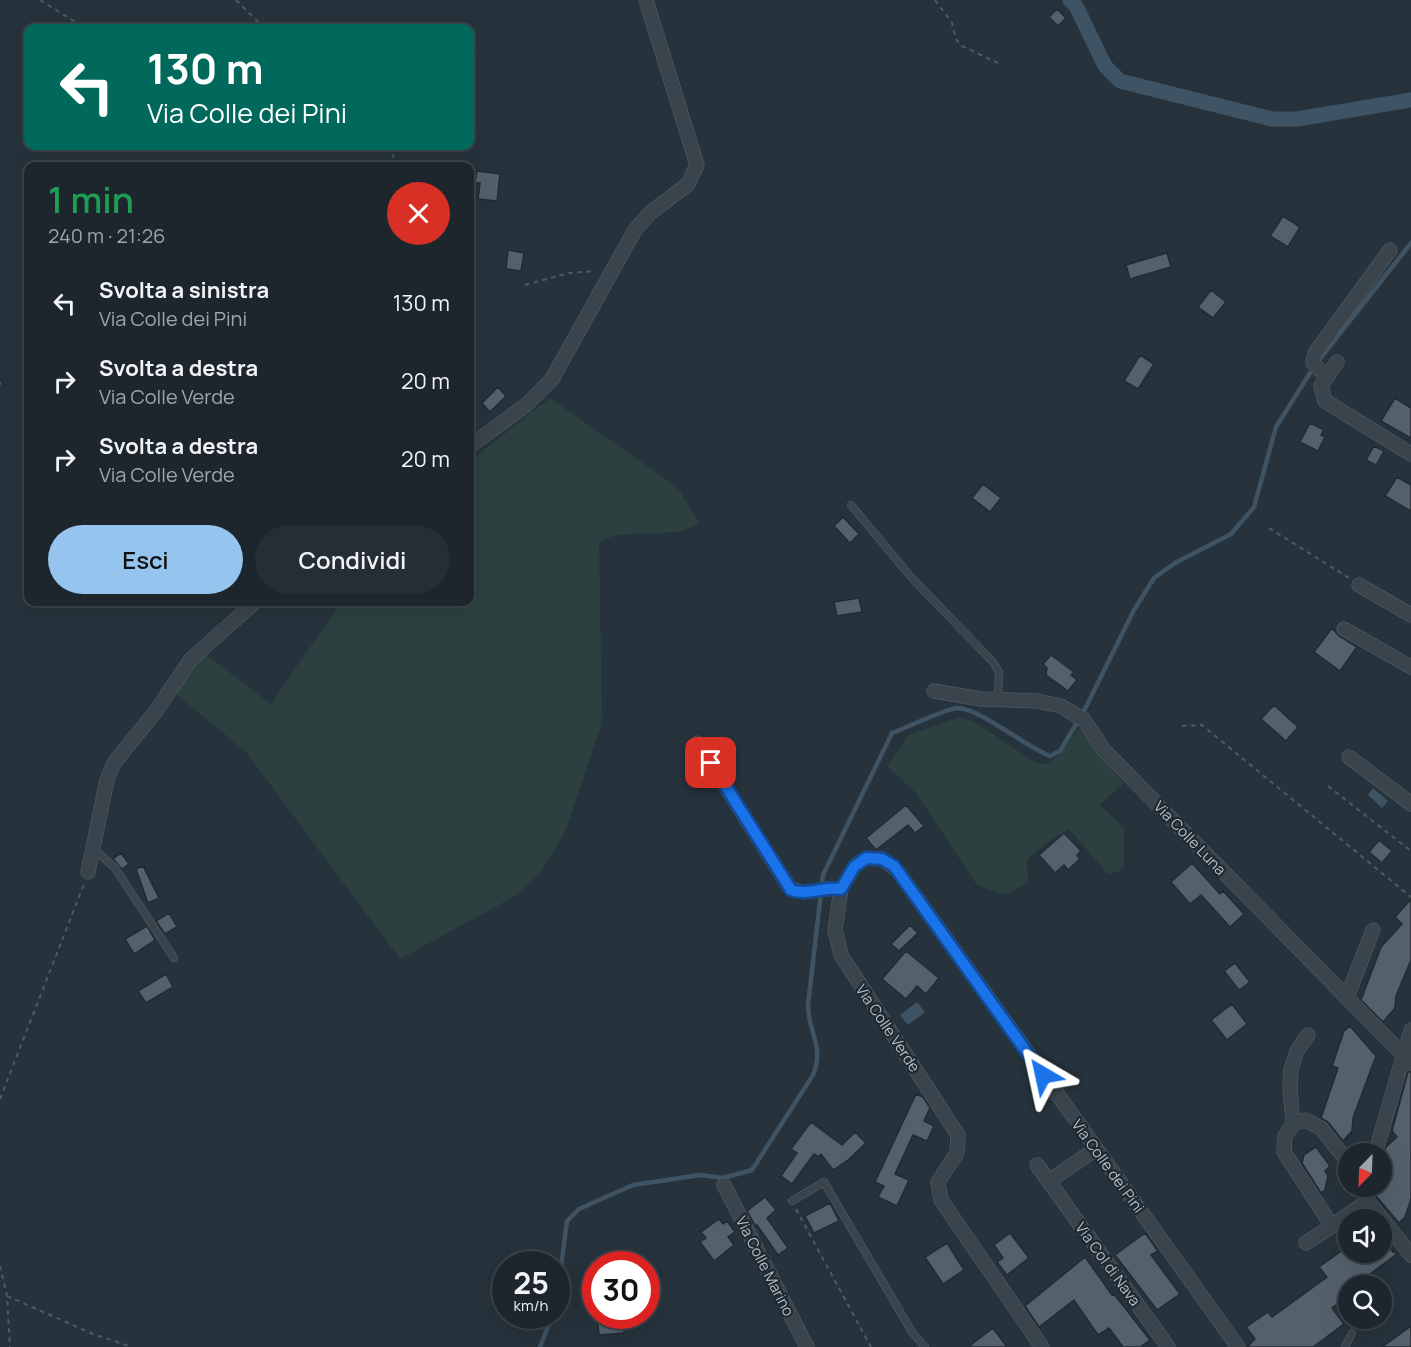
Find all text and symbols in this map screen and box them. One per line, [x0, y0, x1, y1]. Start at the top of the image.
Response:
text: 130 m [147, 39, 264, 97]
icon: left [48, 48, 126, 126]
text: Via Colle dei Pini [147, 94, 347, 131]
text: 1 min [48, 175, 134, 224]
button: close [387, 182, 450, 245]
text: 240 m · 21:26 [48, 222, 165, 249]
text: Svolta a sinistra [99, 275, 269, 305]
icon: left [48, 287, 81, 320]
text: 130 m [393, 288, 450, 318]
text: Via Colle dei Pini [99, 305, 247, 332]
text: Svolta a destra [99, 353, 258, 383]
icon: right [48, 365, 81, 398]
text: 20 m [401, 366, 450, 396]
text: Via Colle Verde [99, 383, 235, 410]
text: Svolta a destra [99, 431, 258, 461]
icon: right [48, 443, 81, 476]
text: 20 m [401, 444, 450, 474]
text: Via Colle Verde [99, 461, 235, 488]
button: Esci [48, 525, 243, 594]
button: Condividi [255, 525, 450, 594]
pin [685, 737, 736, 788]
icon: arrive [694, 746, 727, 779]
street label: Via Colle Luna [1149, 796, 1231, 880]
street label: Via Colle Verde [851, 980, 925, 1076]
position arrow [1011, 1043, 1075, 1107]
street label: Via Colle dei Pini [1067, 1115, 1149, 1217]
north arrow [1338, 1143, 1392, 1197]
map controls [1338, 1143, 1392, 1329]
button: sound [1338, 1209, 1392, 1263]
street label: Via Colle Marino [731, 1212, 799, 1320]
street label: Via Col di Nava [1070, 1218, 1146, 1310]
speed limit sign: 30 [582, 1251, 660, 1329]
text: 25 [513, 1262, 549, 1303]
button: search [1338, 1275, 1392, 1329]
text: km/h [514, 1295, 548, 1316]

